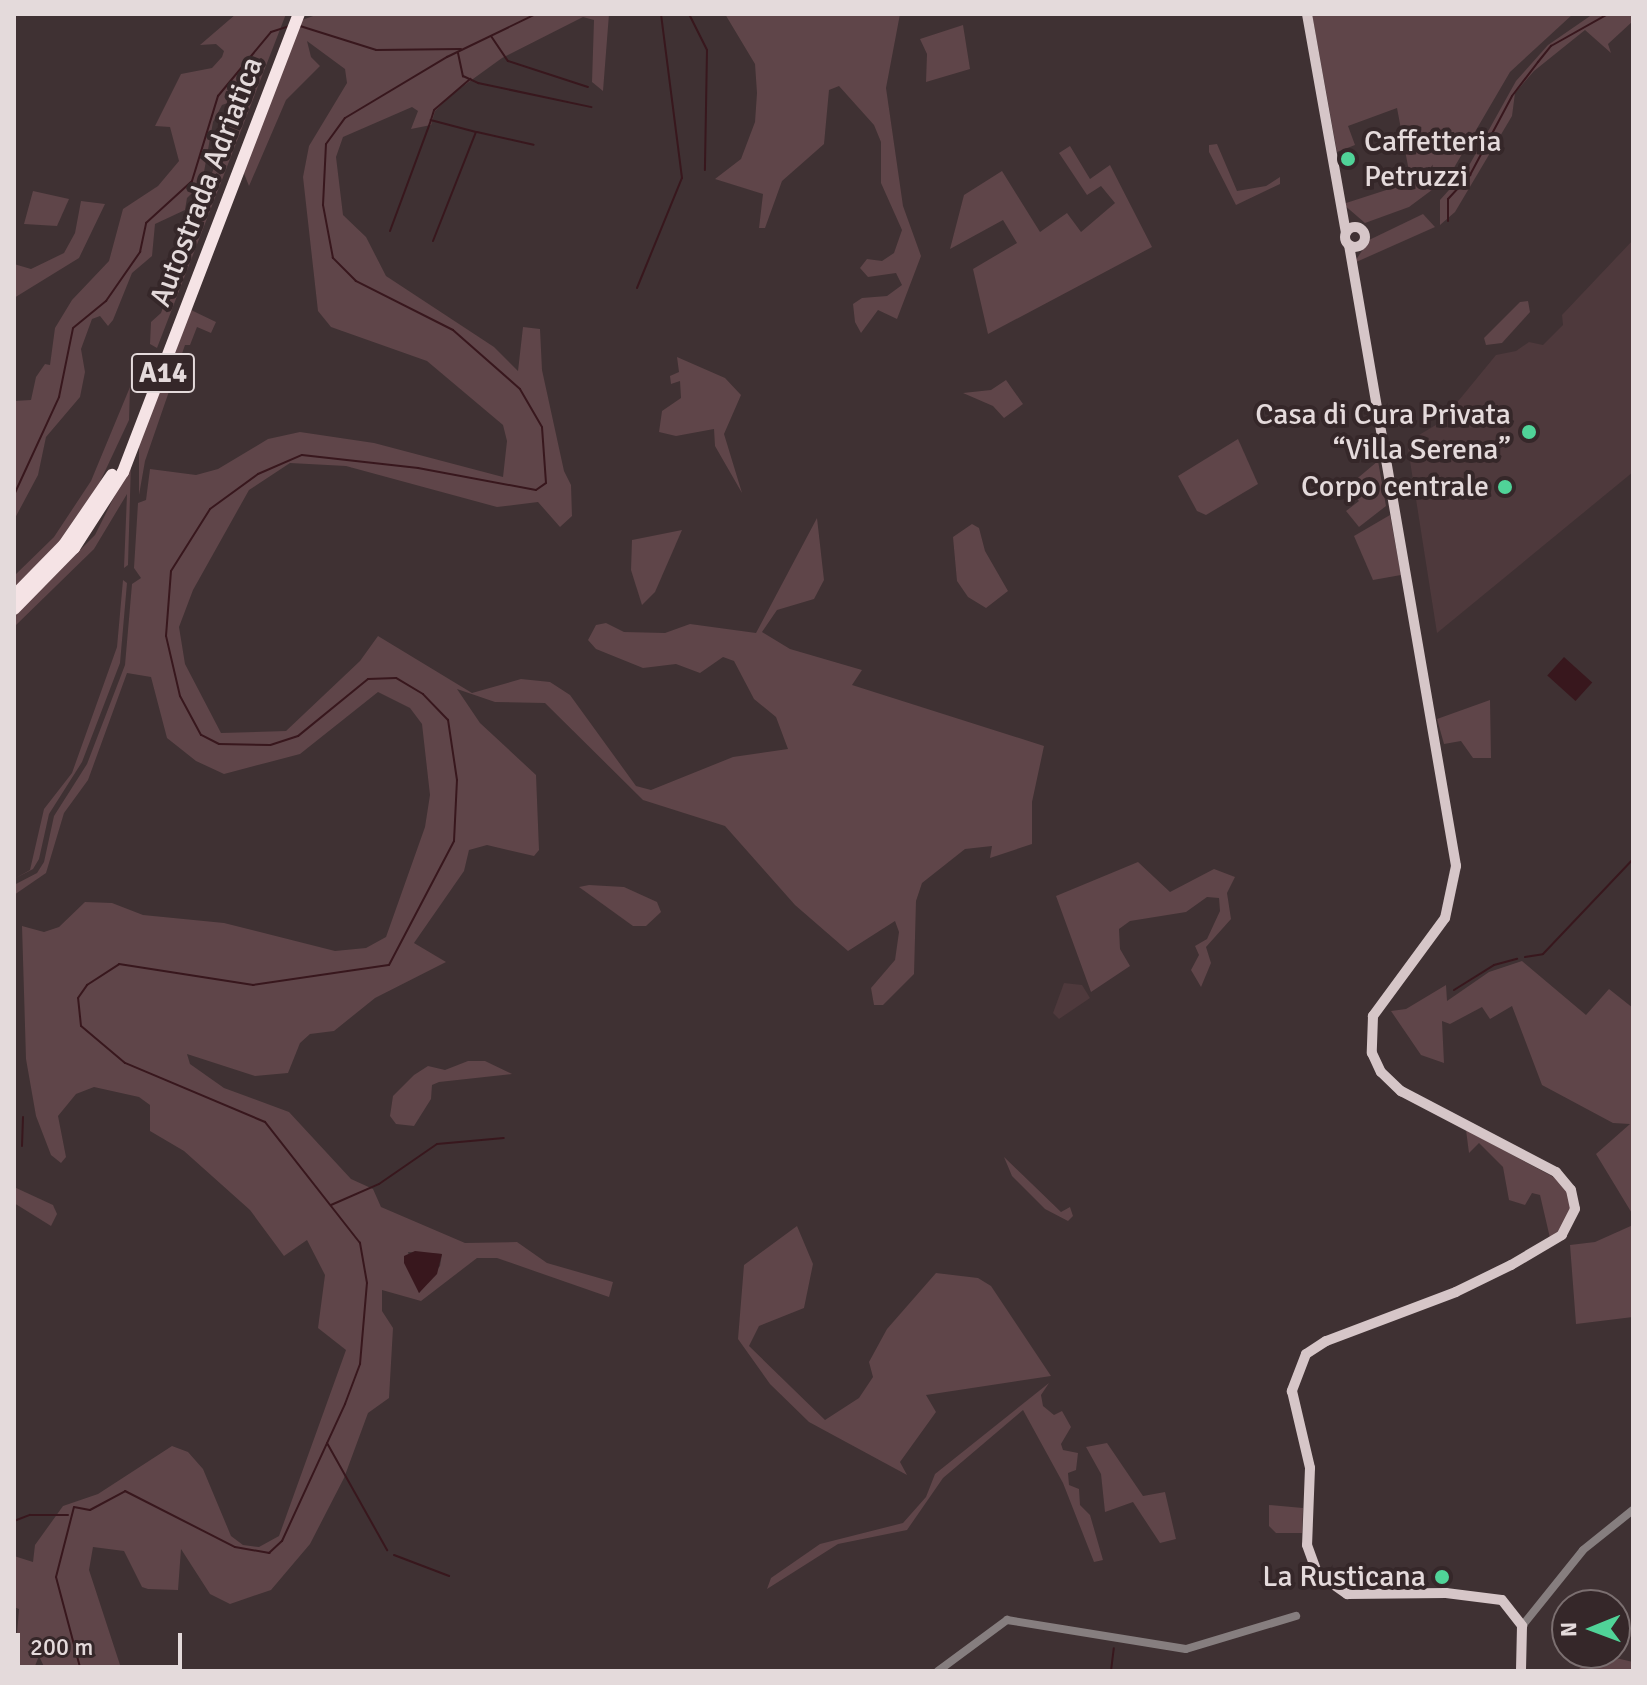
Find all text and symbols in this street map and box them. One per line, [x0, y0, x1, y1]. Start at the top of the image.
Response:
street label: Autostrada Adriatica [143, 52, 271, 312]
place label: Caffetteria Petruzzi [1364, 124, 1502, 194]
marker: Caffetteria Petruzzi [1339, 150, 1357, 168]
road number: A14 [129, 349, 197, 397]
place label: Casa di Cura Privata “Villa Serena” [1255, 397, 1511, 468]
marker: Casa di Cura Privata “Villa Serena” [1518, 421, 1540, 443]
place label: Corpo centrale [1301, 469, 1489, 505]
marker: Corpo centrale [1496, 478, 1514, 496]
place label: La Rusticana [1262, 1559, 1426, 1595]
marker: La Rusticana [1433, 1568, 1451, 1586]
north arrow [1551, 1589, 1631, 1669]
scale bar [20, 1617, 186, 1667]
text: N [1555, 1622, 1582, 1637]
text: 200 m [30, 1632, 93, 1662]

